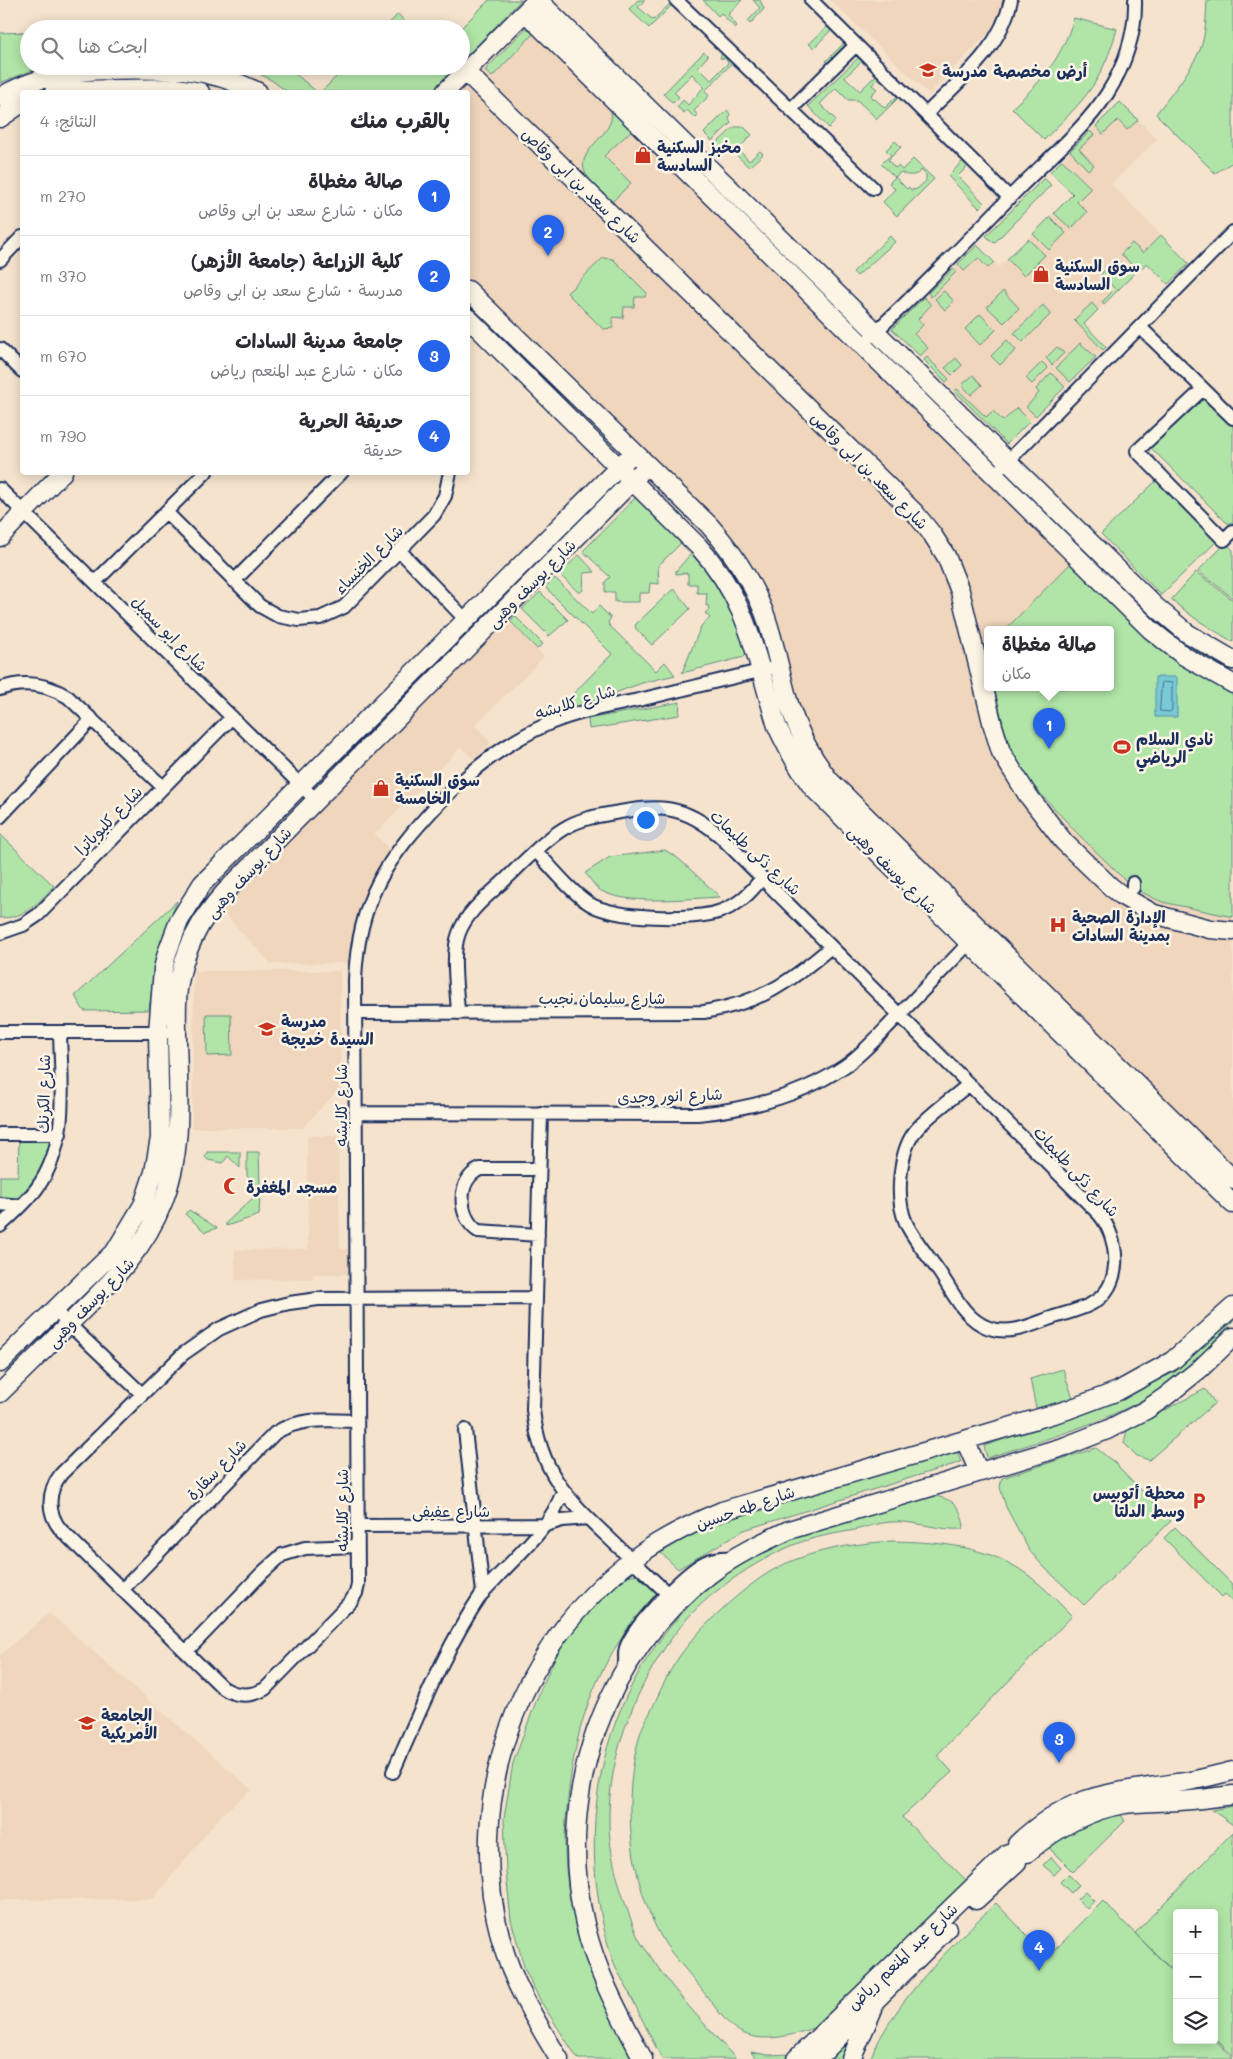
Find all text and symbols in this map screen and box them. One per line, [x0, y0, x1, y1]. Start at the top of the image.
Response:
search box [20, 20, 470, 75]
text: ابحث هنا [78, 33, 148, 58]
icon: search [38, 34, 66, 62]
school or university icon: أرض مخصصة مدرسة [918, 60, 938, 80]
place label: أرض مخصصة مدرسة [942, 60, 1088, 81]
text: بالقرب منك [350, 106, 450, 133]
text: النتائج: 4 [40, 110, 96, 131]
street label: شارع سعد بن ابى وقاص [517, 123, 646, 249]
place label: مخبز السكنية السادسة [657, 136, 741, 175]
shop icon: مخبز السكنية السادسة [633, 145, 653, 165]
text: صالة مغطاة [308, 168, 403, 193]
text: 270 m [40, 185, 86, 206]
text: 1 [430, 185, 438, 206]
text: مكان · شارع سعد بن ابى وقاص [198, 199, 403, 220]
pin: 2 [532, 215, 564, 256]
text: كلية الزراعة (جامعة الأزهر) [191, 248, 403, 273]
place label: سوق السكنية السادسة [1055, 255, 1140, 294]
shop icon: سوق السكنية السادسة [1031, 264, 1051, 284]
text: 370 m [40, 265, 86, 286]
text: 2 [430, 265, 438, 286]
text: مدرسة · شارع سعد بن ابى وقاص [183, 279, 403, 300]
text: جامعة مدينة السادات [235, 328, 403, 353]
text: 670 m [40, 345, 86, 366]
text: 3 [429, 345, 439, 366]
text: مكان · شارع عبد المنعم رياض [210, 359, 403, 380]
street label: شارع سعد بن ابى وقاص [805, 407, 933, 535]
text: حديقة الحرية [299, 408, 403, 433]
text: 790 m [40, 425, 86, 446]
text: 4 [429, 425, 439, 446]
text: حديقة [364, 439, 403, 460]
street label: شارع الخنساء [329, 520, 409, 600]
street label: شارع يوسف وهبى [482, 534, 581, 633]
street label: شارع ابو سمبل [126, 591, 212, 677]
popup [984, 626, 1114, 691]
text: صالة مغطاة [1002, 631, 1096, 656]
text: مكان [1002, 662, 1031, 683]
street label: شارع كلابشه [532, 679, 618, 725]
pin: 1 [1033, 708, 1065, 749]
place label: نادي السلام الرياضي [1136, 728, 1213, 772]
sports icon: نادي السلام الرياضي [1112, 737, 1132, 757]
place label: سوق السكنية الخامسة [395, 769, 480, 808]
shop icon: سوق السكنية الخامسة [371, 778, 391, 798]
street label: شارع كليوباترا [70, 781, 148, 861]
street label: شارع ذكى طليمات [705, 805, 806, 901]
your location [633, 807, 659, 833]
street label: شارع يوسف وهبى [843, 820, 942, 919]
street label: شارع يوسف وهبى [200, 822, 297, 923]
place label: الإدارة الصحية بمدينة السادات [1072, 906, 1170, 945]
hospital icon: الإدارة الصحية بمدينة السادات [1048, 915, 1068, 935]
street label: شارع سليمان نجيب [539, 987, 665, 1010]
place label: مدرسة السيدة خديجة [281, 1010, 373, 1049]
school or university icon: مدرسة السيدة خديجة [257, 1019, 277, 1039]
street label: شارع الكرنك [32, 1054, 56, 1134]
street label: شارع كلابشه [330, 1064, 353, 1146]
street label: شارع انور وجدى [617, 1083, 723, 1109]
street label: شارع ذكى طليمات [1028, 1121, 1124, 1222]
mosque icon: مسجد المغفرة [222, 1176, 242, 1196]
place label: مسجد المغفرة [246, 1176, 337, 1197]
street label: شارع يوسف وهبى [42, 1253, 140, 1353]
street label: شارع سقارة [181, 1434, 252, 1506]
street label: شارع كلابشه [331, 1469, 354, 1551]
street label: شارع طه حسين [693, 1480, 798, 1536]
place label: محطة أتوبيس وسط الدلتا [1093, 1482, 1185, 1522]
parking icon: محطة أتوبيس وسط الدلتا [1189, 1491, 1209, 1511]
street label: شارع عفيفى [412, 1500, 490, 1523]
place label: الجامعة الأمريكية [101, 1704, 157, 1743]
school or university icon: الجامعة الأمريكية [77, 1713, 97, 1733]
pin: 3 [1043, 1722, 1075, 1763]
street label: شارع عبد المنعم رياض [842, 1898, 964, 2016]
map controls [1173, 1909, 1218, 2044]
button: + [1173, 1909, 1218, 1954]
pin: 4 [1023, 1930, 1055, 1971]
button: − [1173, 1954, 1218, 1999]
button: layers [1173, 1999, 1218, 2044]

